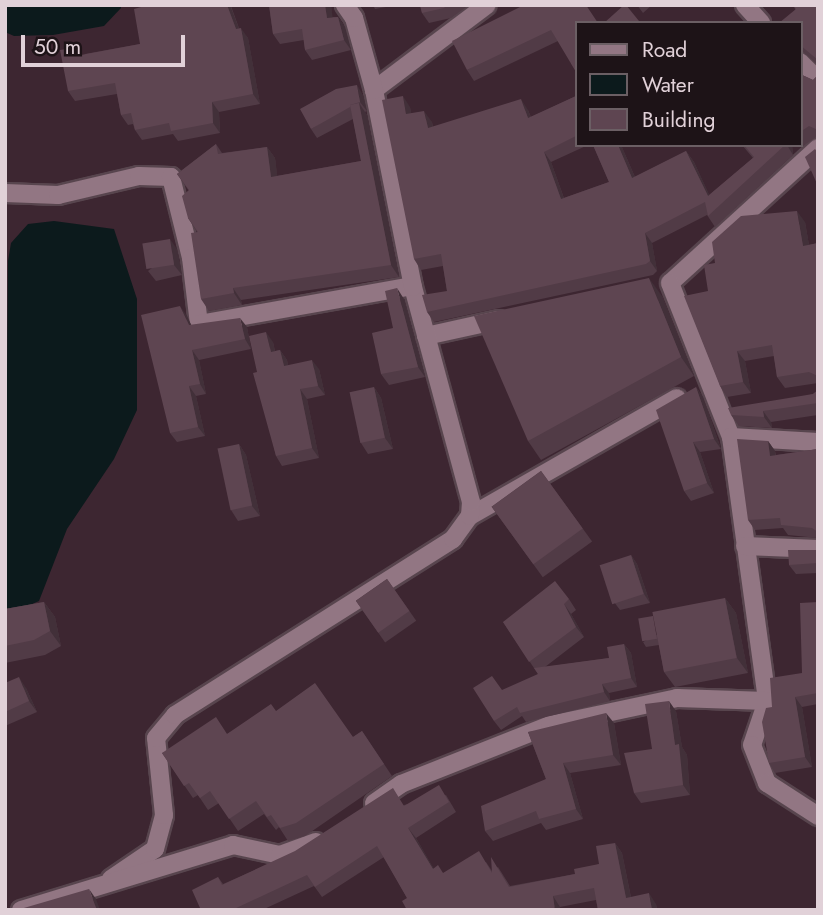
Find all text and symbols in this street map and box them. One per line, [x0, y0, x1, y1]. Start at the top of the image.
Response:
scale bar [24, 21, 189, 65]
legend [574, 21, 802, 147]
text: 50 m [34, 32, 81, 62]
text: Road [642, 35, 687, 65]
text: Water [642, 70, 694, 100]
text: Building [642, 105, 715, 135]

